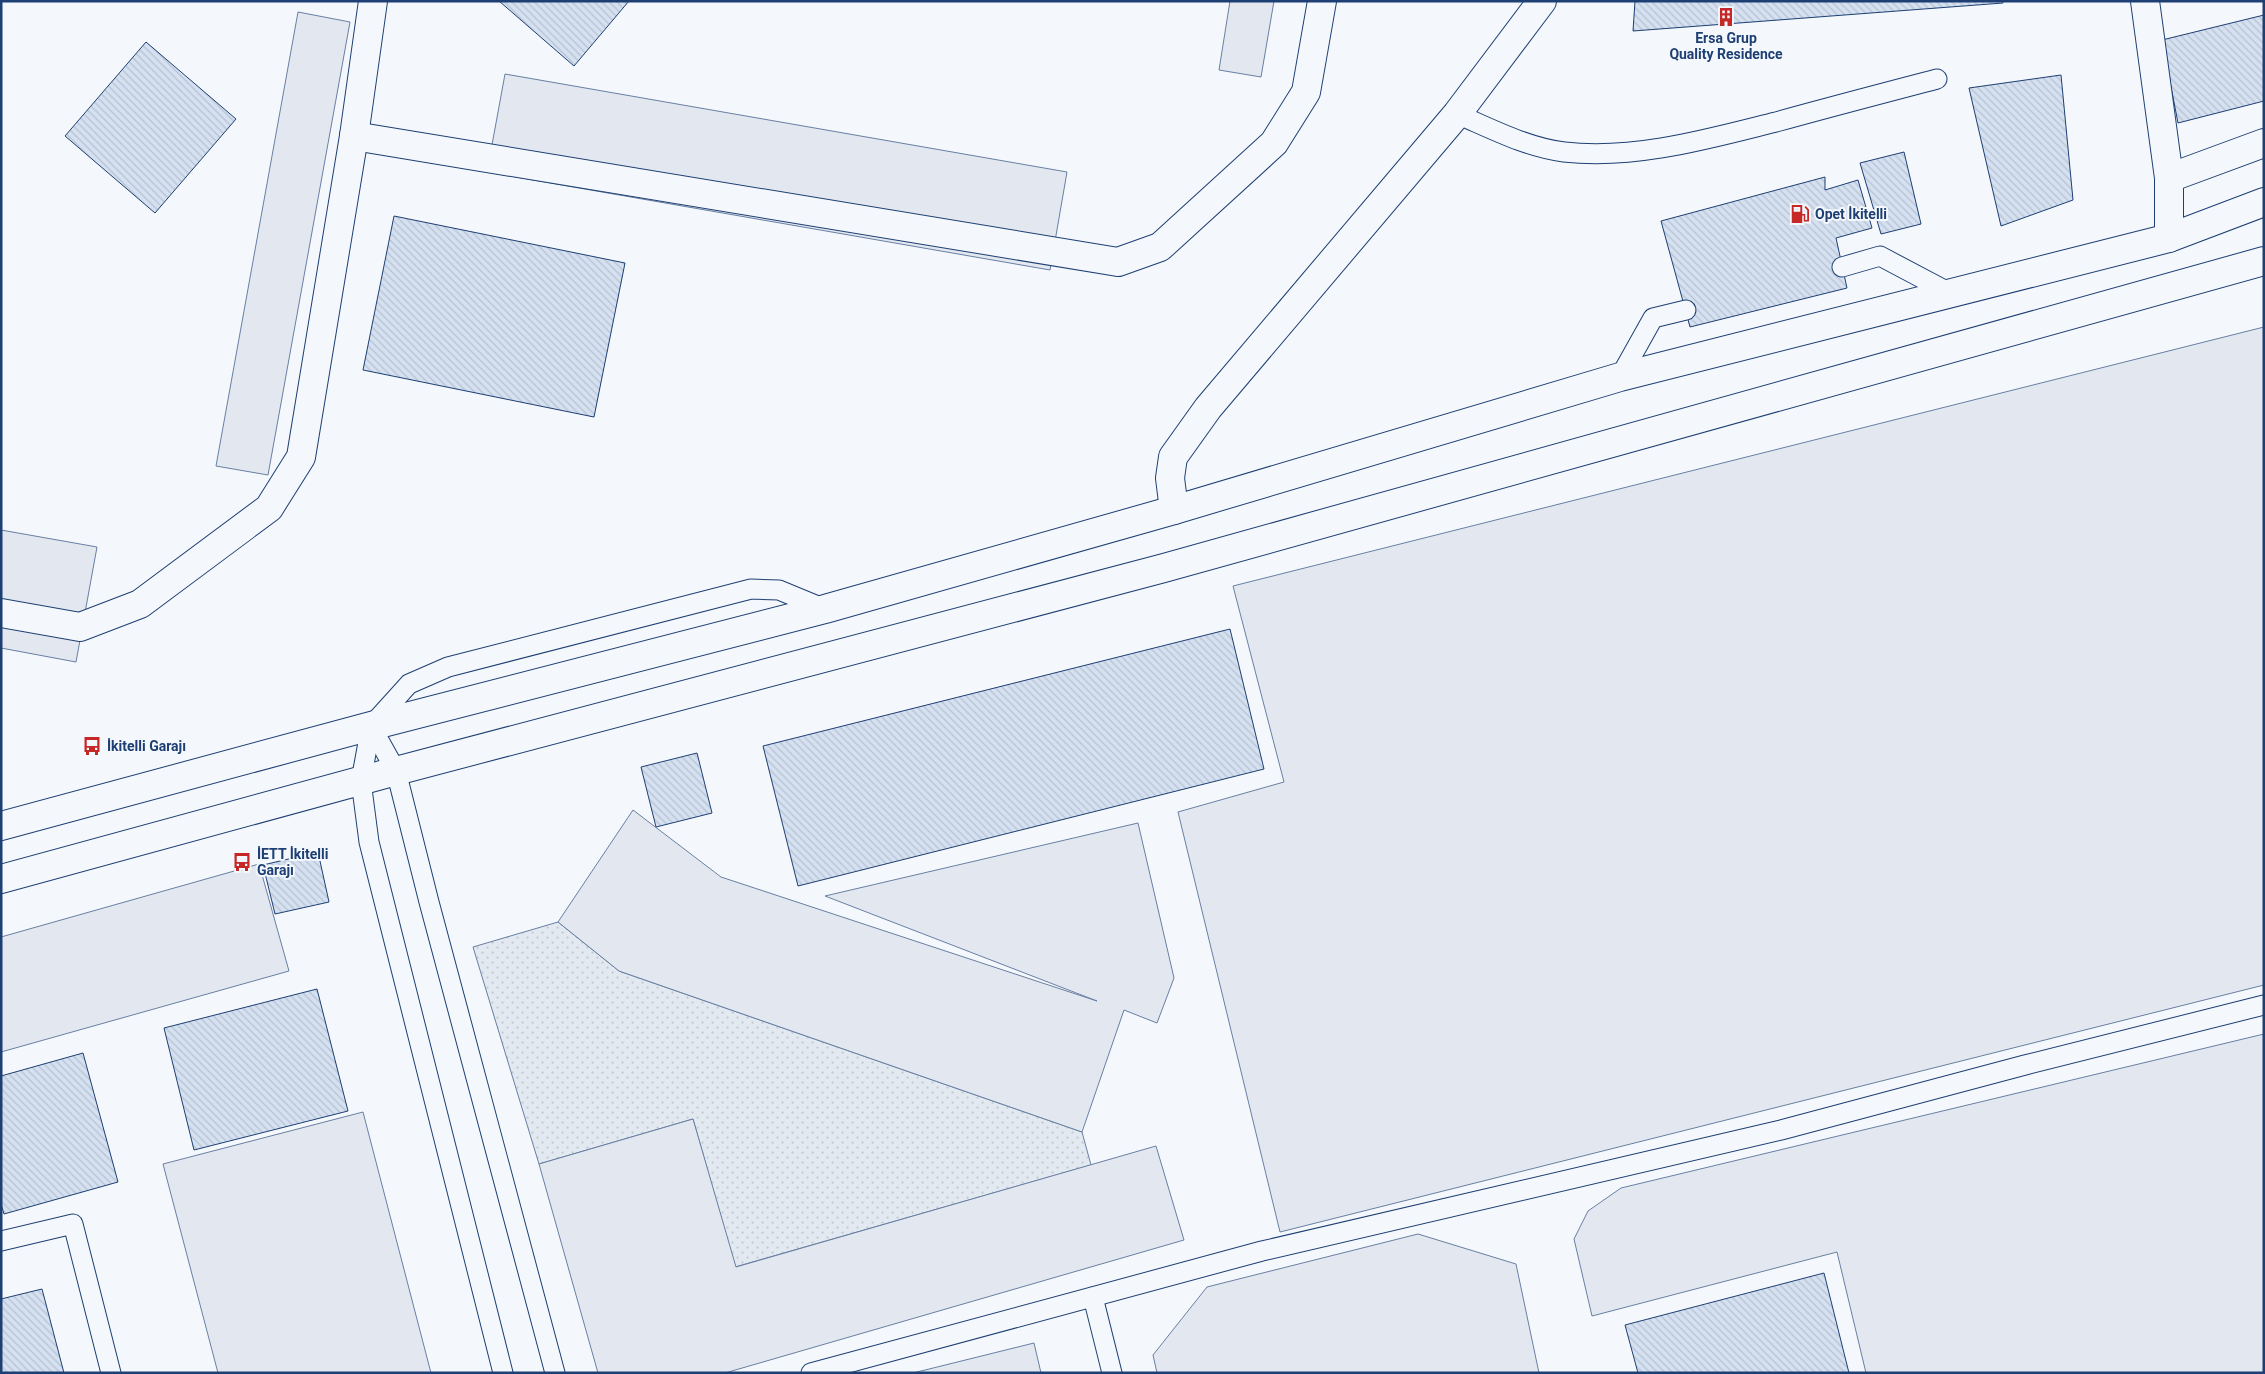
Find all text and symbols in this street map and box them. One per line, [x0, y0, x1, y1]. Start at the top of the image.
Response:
building icon: Ersa Grup Quality Residence [1715, 6, 1737, 28]
place label: Ersa Grup Quality Residence [1669, 30, 1783, 62]
fuel station icon: Opet İkitelli [1789, 203, 1811, 225]
place label: Opet İkitelli [1815, 206, 1887, 222]
bus stop icon: İkitelli Garajı [81, 735, 103, 757]
place label: İkitelli Garajı [107, 738, 186, 754]
place label: İETT İkitelli Garajı [257, 846, 328, 878]
bus stop icon: İETT İkitelli Garajı [231, 851, 253, 873]

